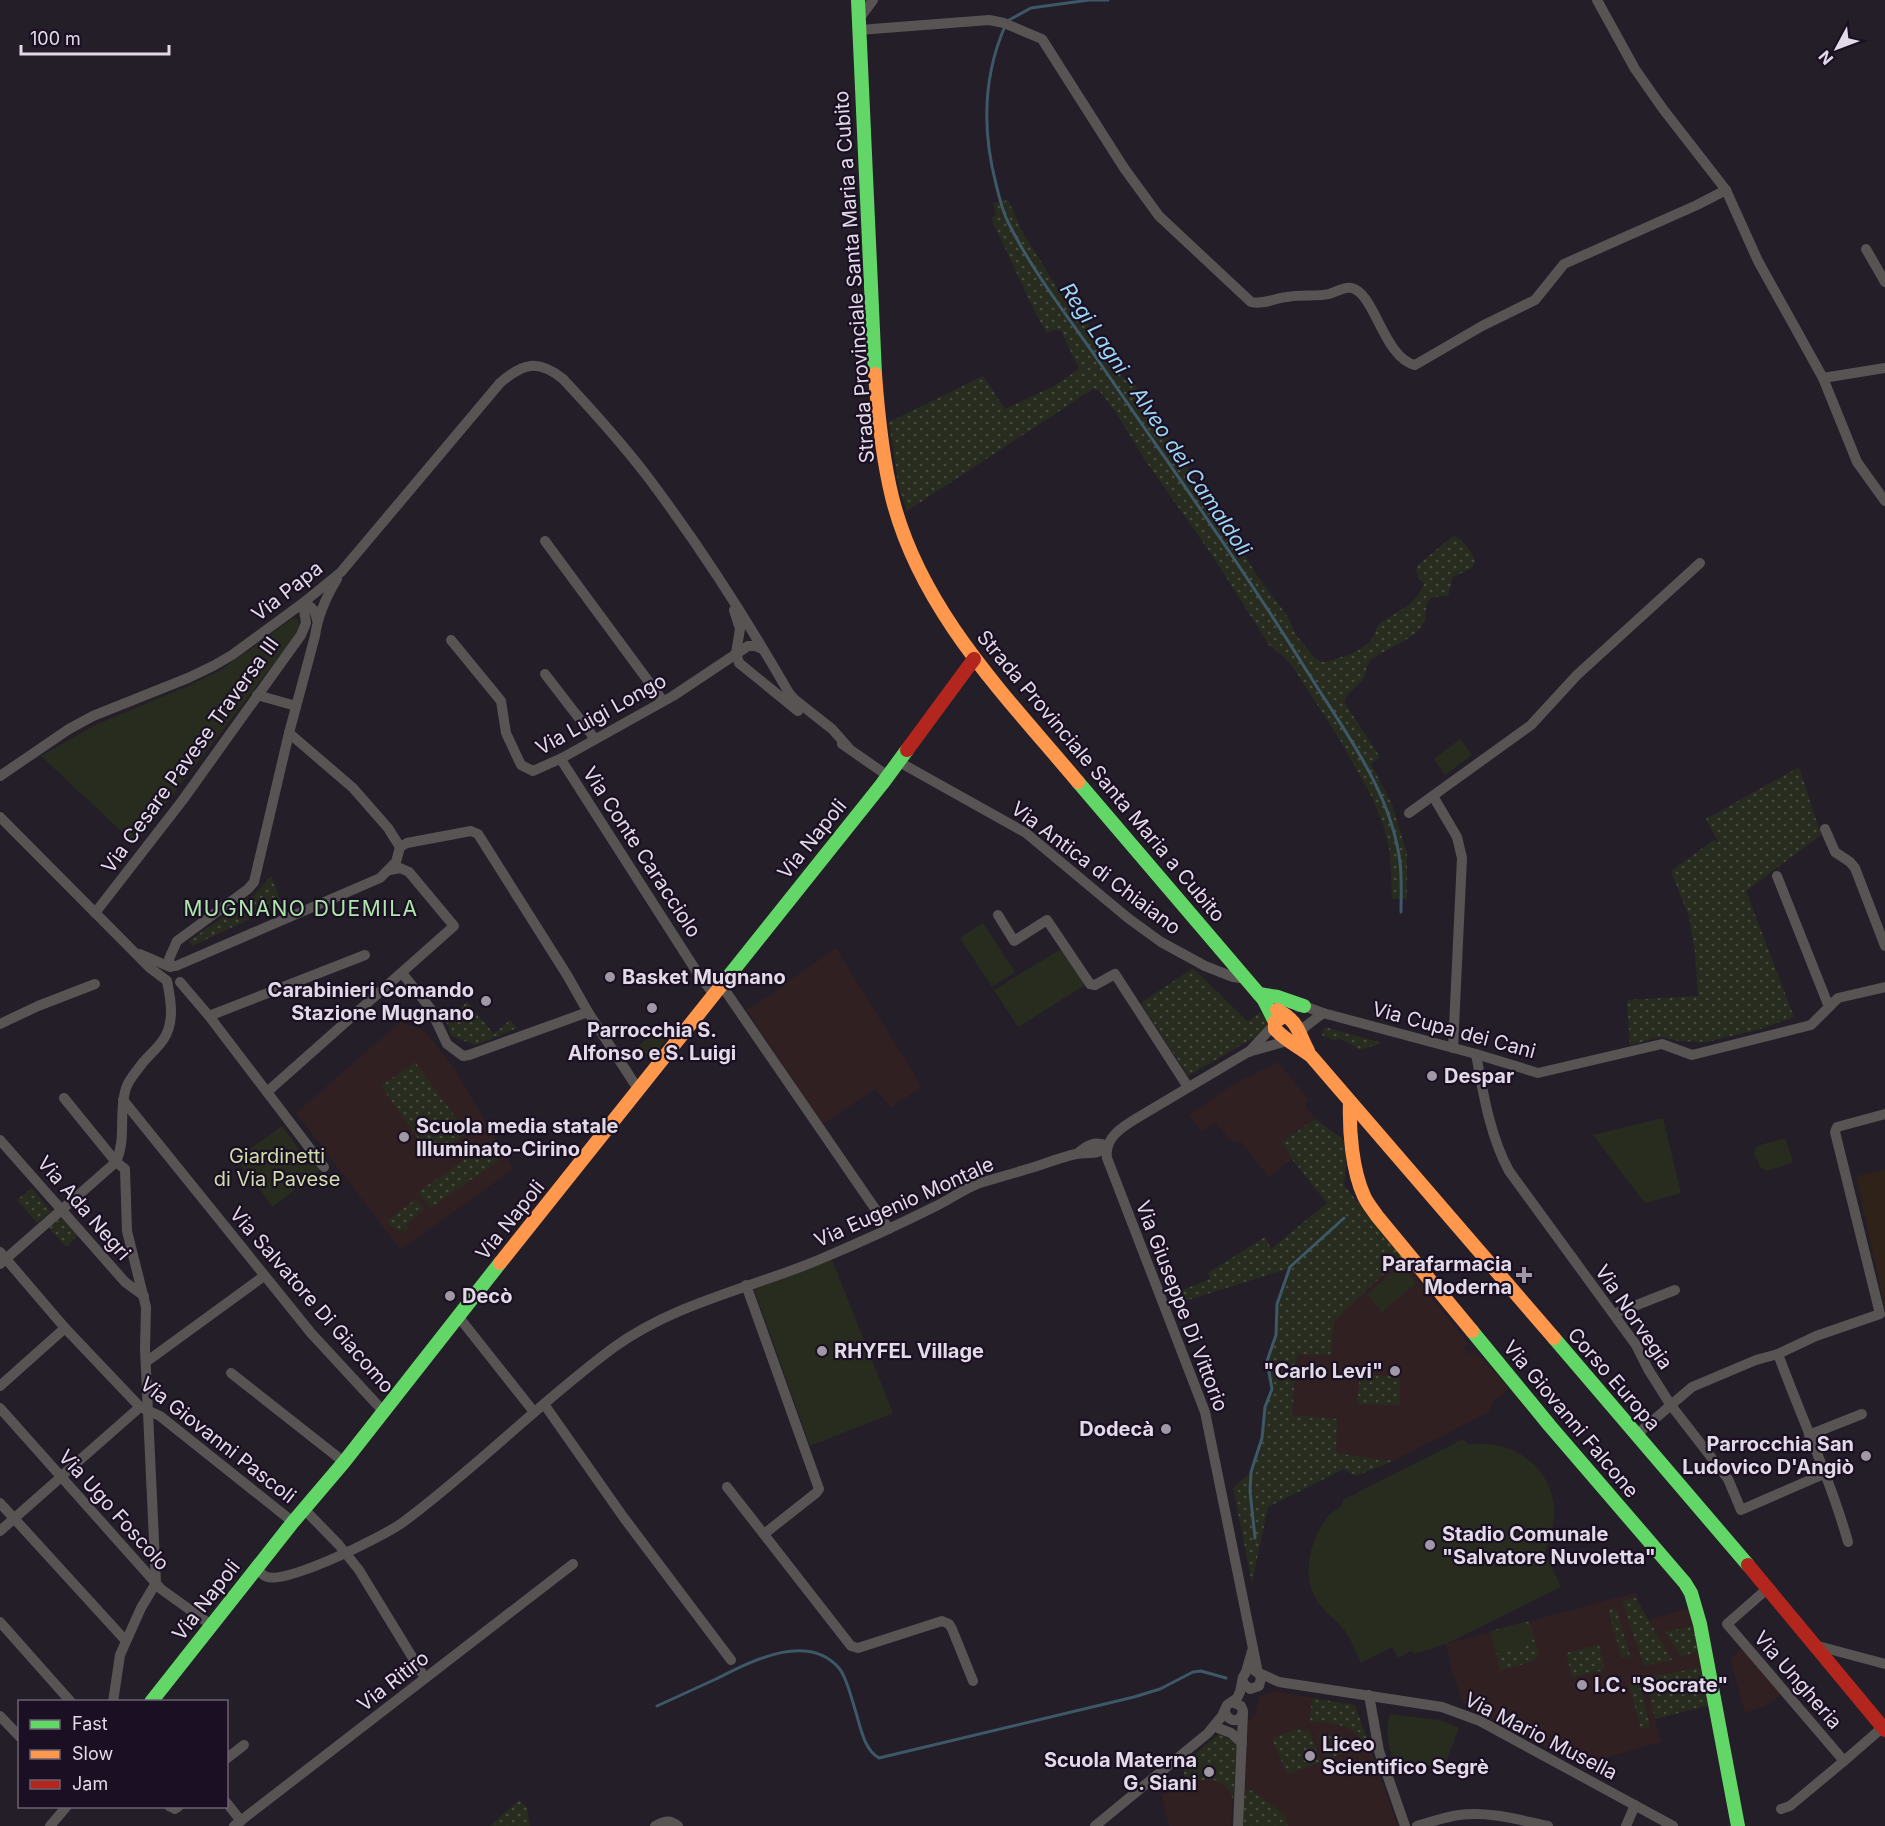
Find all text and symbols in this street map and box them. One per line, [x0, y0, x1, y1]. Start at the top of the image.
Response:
scale bar [21, 18, 170, 56]
north arrow [1807, 18, 1867, 78]
text: 100 m [30, 28, 81, 49]
text: N [1814, 47, 1837, 69]
street label: Strada Provinciale Santa Maria a Cubito [829, 90, 879, 464]
water label: Regi Lagni - Alveo dei Camaldoli [1055, 278, 1257, 561]
street label: Via Papa [247, 556, 327, 626]
street label: Strada Provinciale Santa Maria a Cubito [972, 625, 1230, 927]
street label: Via Cesare Pavese Traversa III [96, 632, 284, 878]
street label: Via Luigi Longo [532, 668, 670, 760]
street label: Via Conte Caracciolo [578, 762, 706, 942]
street label: Via Napoli [773, 794, 851, 884]
street label: Via Antica di Chiaiano [1006, 796, 1186, 940]
district label: MUGNANO DUEMILA [183, 896, 419, 921]
place label: Basket Mugnano [622, 965, 786, 989]
marker: Basket Mugnano [603, 970, 617, 984]
place label: Carabinieri Comando Stazione Mugnano [268, 978, 474, 1025]
marker: Carabinieri Comando Stazione Mugnano [479, 994, 493, 1008]
street label: Via Cupa dei Cani [1370, 997, 1538, 1063]
marker: Parrocchia S. Alfonso e S. Luigi [645, 1001, 659, 1015]
place label: Parrocchia S. Alfonso e S. Luigi [568, 1018, 736, 1065]
place label: Despar [1444, 1064, 1514, 1088]
marker: Despar [1425, 1069, 1439, 1083]
place label: Scuola media statale Illuminato-Cirino [416, 1114, 619, 1161]
marker: Scuola media statale Illuminato-Cirino [397, 1130, 411, 1144]
park label: Giardinetti di Via Pavese [214, 1144, 340, 1191]
street label: Via Ada Negri [32, 1151, 136, 1265]
street label: Via Eugenio Montale [811, 1152, 997, 1252]
street label: Via Napoli [471, 1175, 549, 1265]
street label: Via Giuseppe Di Vittorio [1131, 1197, 1233, 1415]
street label: Via Salvatore Di Giacomo [225, 1202, 399, 1398]
place label: Parafarmacia Moderna [1382, 1252, 1512, 1299]
street label: Via Norvegia [1590, 1260, 1678, 1374]
marker: Parafarmacia Moderna [1517, 1268, 1531, 1282]
place label: Decò [462, 1284, 512, 1308]
marker: Decò [443, 1289, 457, 1303]
street label: Corso Europa [1563, 1322, 1665, 1436]
street label: Via Giovanni Falcone [1498, 1336, 1644, 1502]
place label: RHYFEL Village [834, 1339, 984, 1363]
marker: RHYFEL Village [815, 1344, 829, 1358]
place label: "Carlo Levi" [1263, 1359, 1383, 1383]
marker: "Carlo Levi" [1388, 1364, 1402, 1378]
street label: Via Giovanni Pascoli [135, 1372, 301, 1508]
place label: Dodecà [1079, 1417, 1154, 1441]
marker: Dodecà [1159, 1422, 1173, 1436]
place label: Parrocchia San Ludovico D'Angiò [1682, 1432, 1854, 1479]
street label: Via Ugo Foscolo [54, 1445, 174, 1575]
marker: Parrocchia San Ludovico D'Angiò [1859, 1449, 1873, 1463]
place label: Stadio Comunale "Salvatore Nuvoletta" [1442, 1522, 1656, 1569]
marker: Stadio Comunale "Salvatore Nuvoletta" [1423, 1538, 1437, 1552]
street label: Via Napoli [167, 1555, 245, 1645]
street label: Via Ungheria [1749, 1626, 1847, 1734]
street label: Via Ritiro [353, 1646, 433, 1716]
place label: I.C. "Socrate" [1594, 1673, 1728, 1697]
marker: I.C. "Socrate" [1575, 1678, 1589, 1692]
street label: Via Mario Musella [1461, 1687, 1621, 1785]
legend [18, 1700, 228, 1808]
text: Fast [72, 1713, 108, 1734]
place label: Liceo Scientifico Segrè [1322, 1732, 1489, 1779]
text: Slow [72, 1743, 113, 1764]
place label: Scuola Materna G. Siani [1044, 1748, 1197, 1795]
marker: Liceo Scientifico Segrè [1303, 1749, 1317, 1763]
marker: Scuola Materna G. Siani [1202, 1765, 1216, 1779]
text: Jam [72, 1773, 108, 1794]

